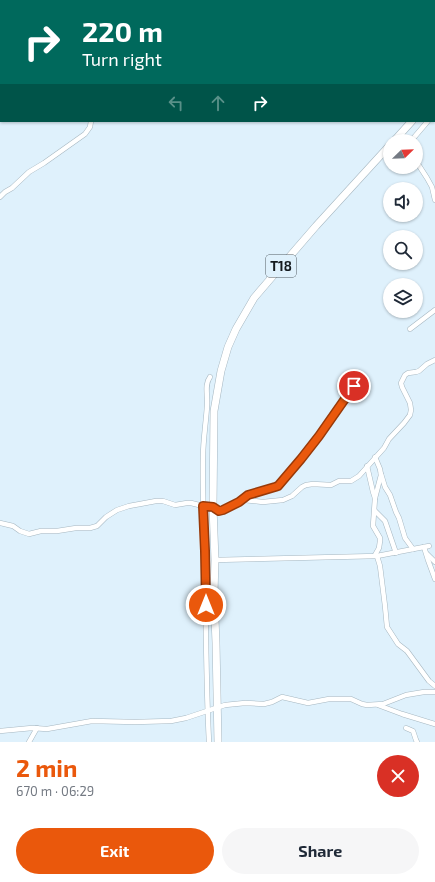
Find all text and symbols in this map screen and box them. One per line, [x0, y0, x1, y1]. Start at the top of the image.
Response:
text: 220 m [82, 14, 163, 48]
icon: right [16, 16, 68, 68]
text: Turn right [82, 48, 162, 70]
icon: left [165, 92, 187, 114]
icon: ahead [207, 92, 229, 114]
icon: right [249, 92, 271, 114]
north arrow [383, 134, 423, 174]
map controls [383, 134, 423, 318]
button: sound [383, 182, 423, 222]
button: search [383, 230, 423, 270]
road number: T18 [266, 255, 296, 277]
button: layers [383, 278, 423, 318]
pin [337, 369, 371, 403]
icon: arrive [343, 375, 365, 397]
position arrow [185, 584, 227, 626]
text: 2 min [16, 753, 77, 782]
button: close [377, 755, 419, 797]
text: 670 m · 06:29 [16, 783, 94, 799]
button: Exit [16, 828, 214, 874]
button: Share [222, 828, 419, 874]

